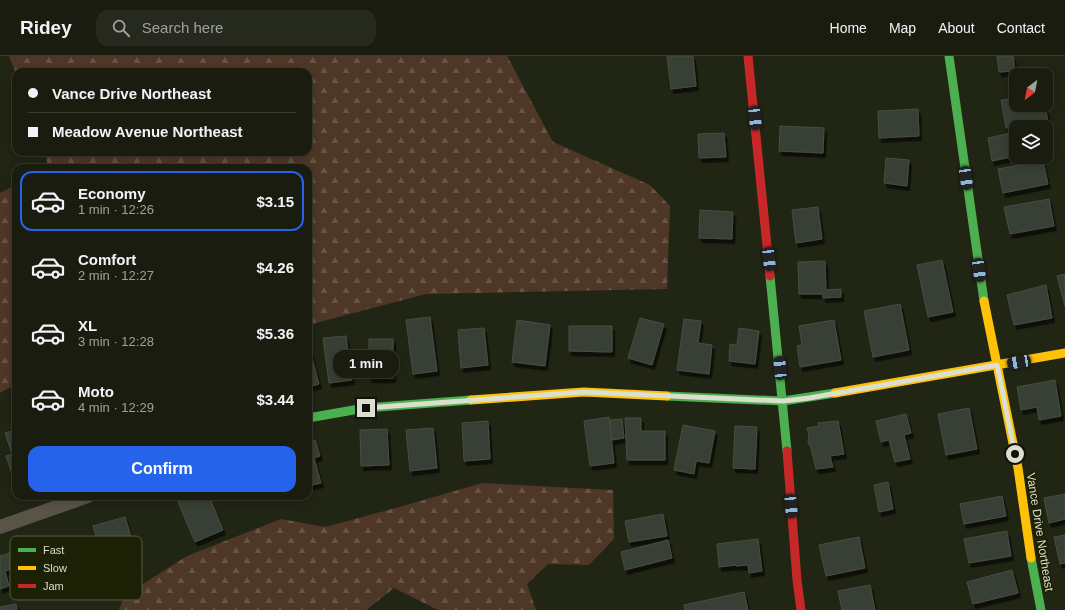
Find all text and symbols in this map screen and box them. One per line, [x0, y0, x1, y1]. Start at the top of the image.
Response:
search box [96, 10, 376, 46]
text: Ridey [20, 17, 72, 38]
icon: search [110, 17, 132, 39]
text: Search here [142, 19, 223, 36]
text: Home [830, 20, 867, 36]
text: Map [889, 20, 916, 36]
text: About [938, 20, 975, 36]
text: Contact [997, 20, 1045, 36]
north arrow [1009, 68, 1053, 112]
map controls [1009, 68, 1053, 164]
text: Vance Drive Northeast [52, 85, 211, 102]
car [748, 105, 762, 131]
button: layers [1009, 120, 1053, 164]
text: Meadow Avenue Northeast [52, 123, 243, 140]
car [958, 165, 974, 191]
icon: car [30, 183, 66, 219]
text: Economy [78, 185, 146, 202]
text: $3.15 [256, 193, 294, 210]
text: 1 min · 12:26 [78, 202, 154, 217]
car [762, 246, 776, 272]
icon: car [30, 249, 66, 285]
text: Comfort [78, 251, 136, 268]
car [971, 257, 987, 283]
text: $4.26 [256, 259, 294, 276]
text: 2 min · 12:27 [78, 268, 154, 283]
icon: car [30, 315, 66, 351]
text: XL [78, 317, 97, 334]
text: $5.36 [256, 325, 294, 342]
text: 3 min · 12:28 [78, 334, 154, 349]
callout: 1 min [333, 350, 399, 378]
car [1006, 354, 1032, 370]
text: 1 min [349, 356, 383, 371]
car [773, 356, 787, 380]
icon: car [30, 381, 66, 417]
text: Moto [78, 383, 114, 400]
text: $3.44 [256, 391, 294, 408]
route end [357, 399, 375, 417]
text: 4 min · 12:29 [78, 400, 154, 415]
route start [1006, 445, 1024, 463]
button: Confirm [28, 446, 296, 492]
street label: Vance Drive Northeast [1024, 472, 1056, 593]
car [784, 494, 798, 518]
legend [10, 536, 142, 600]
text: Fast [43, 544, 64, 556]
text: Slow [43, 562, 67, 574]
text: Jam [43, 580, 64, 592]

